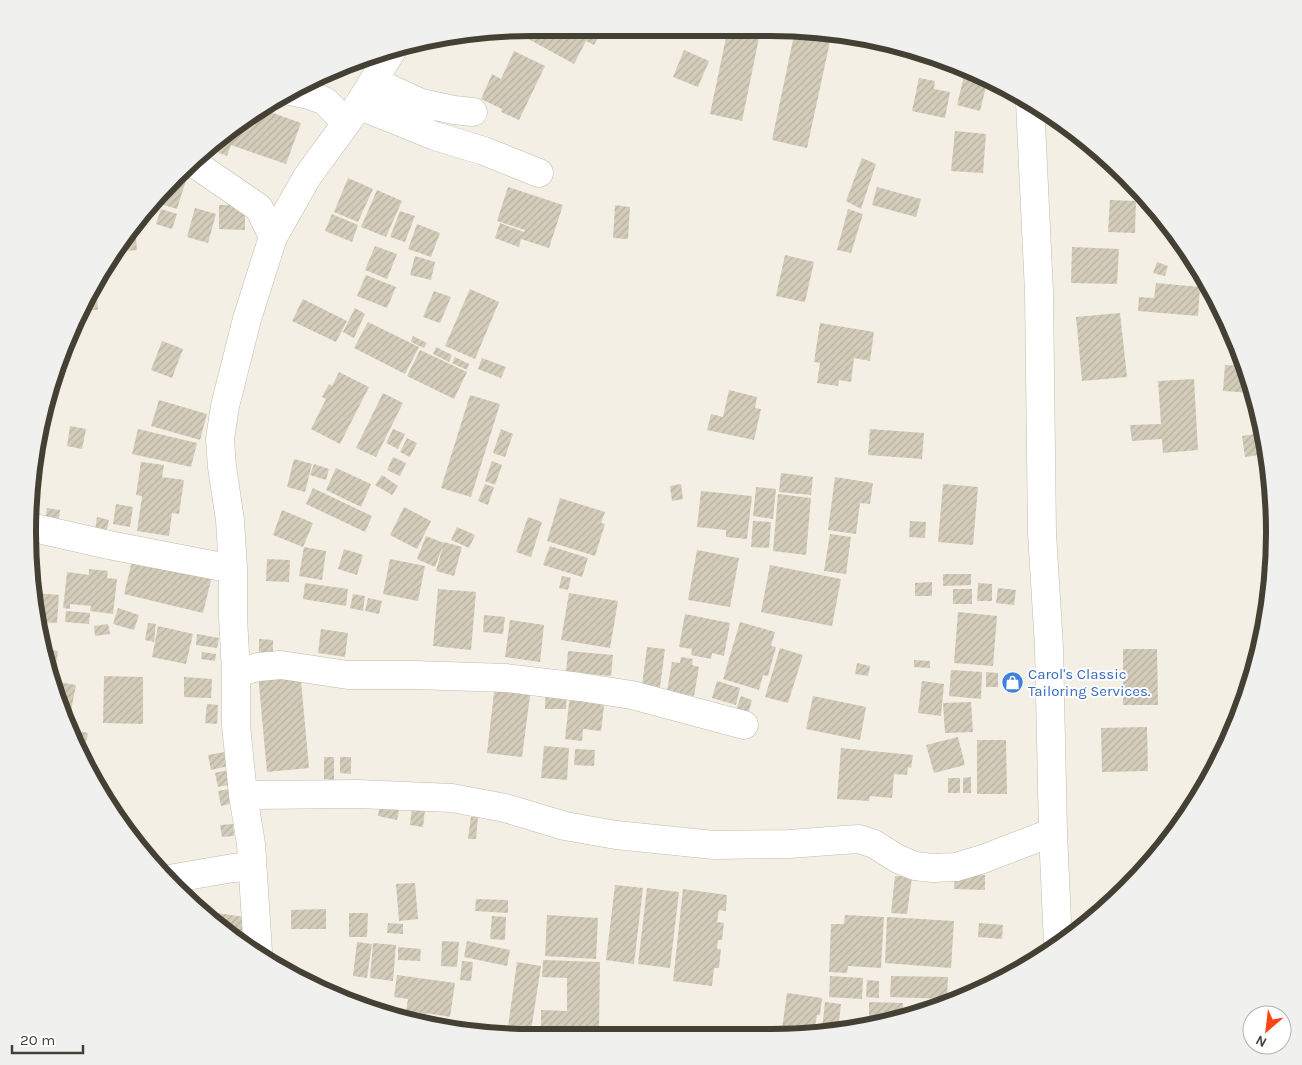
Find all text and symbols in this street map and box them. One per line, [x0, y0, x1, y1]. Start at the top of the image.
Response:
place label: Carol's Classic Tailoring Services. [1028, 665, 1151, 700]
shop icon: Carol's Classic Tailoring Services. [1000, 671, 1024, 695]
north arrow [1242, 1005, 1292, 1055]
scale bar [12, 1022, 84, 1054]
text: 20 m [20, 1031, 55, 1049]
text: N [1253, 1031, 1270, 1051]

